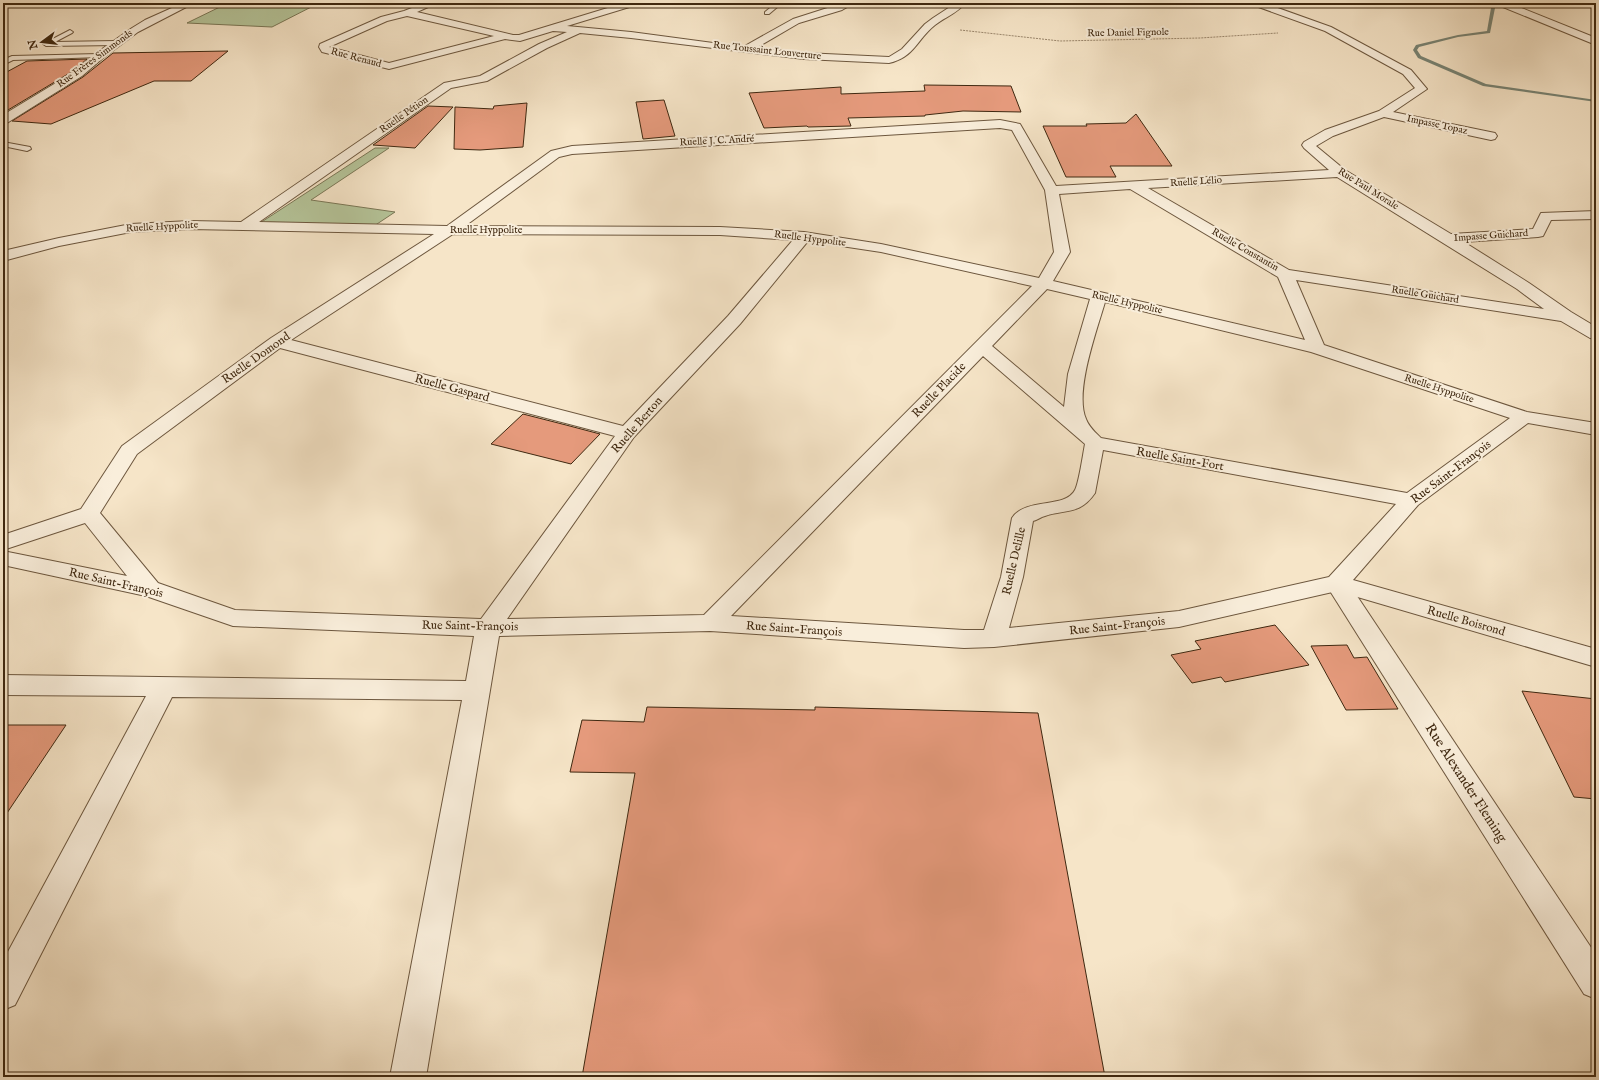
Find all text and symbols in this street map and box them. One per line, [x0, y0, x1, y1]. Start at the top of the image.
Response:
north arrow [22, 22, 62, 62]
street label: Rue Daniel Fignole [1087, 26, 1169, 40]
street label: Rue Frères Simmonds [54, 27, 136, 91]
text: N [25, 37, 42, 52]
street label: Rue Toussaint Louverture [712, 39, 822, 63]
street label: Rue Renaud [329, 45, 383, 71]
street label: Ruelle Pétion [377, 93, 431, 137]
street label: Impasse Topaz [1405, 112, 1469, 138]
street label: Ruelle J. C. André [679, 133, 755, 149]
street label: Rue Paul Morale [1335, 165, 1401, 213]
street label: Ruelle Lélio [1170, 174, 1223, 190]
street label: Ruelle Hyppolite [125, 219, 199, 235]
street label: Ruelle Hyppolite [450, 224, 523, 237]
street label: Ruelle Constantin [1209, 226, 1281, 275]
street label: Impasse Guichard [1453, 227, 1529, 245]
street label: Ruelle Hyppolite [773, 228, 847, 250]
street label: Ruelle Guichard [1390, 283, 1460, 307]
street label: Ruelle Hyppolite [1090, 289, 1164, 318]
street label: Ruelle Domond [219, 329, 294, 387]
street label: Ruelle Placide [909, 359, 969, 421]
street label: Ruelle Gaspard [413, 371, 492, 406]
street label: Ruelle Hyppolite [1403, 372, 1476, 407]
street label: Ruelle Berton [608, 393, 666, 456]
street label: Rue Saint-François [1408, 437, 1494, 507]
street label: Ruelle Saint-Fort [1135, 444, 1225, 474]
street label: Ruelle Delille [999, 525, 1029, 596]
street label: Rue Saint-François [67, 565, 165, 601]
street label: Ruelle Boisrond [1425, 603, 1508, 640]
street label: Rue Saint-François [1068, 613, 1166, 639]
street label: Rue Saint-François [422, 618, 518, 634]
street label: Rue Saint-François [745, 618, 843, 640]
street label: Rue Alexander Fleming [1421, 720, 1511, 846]

